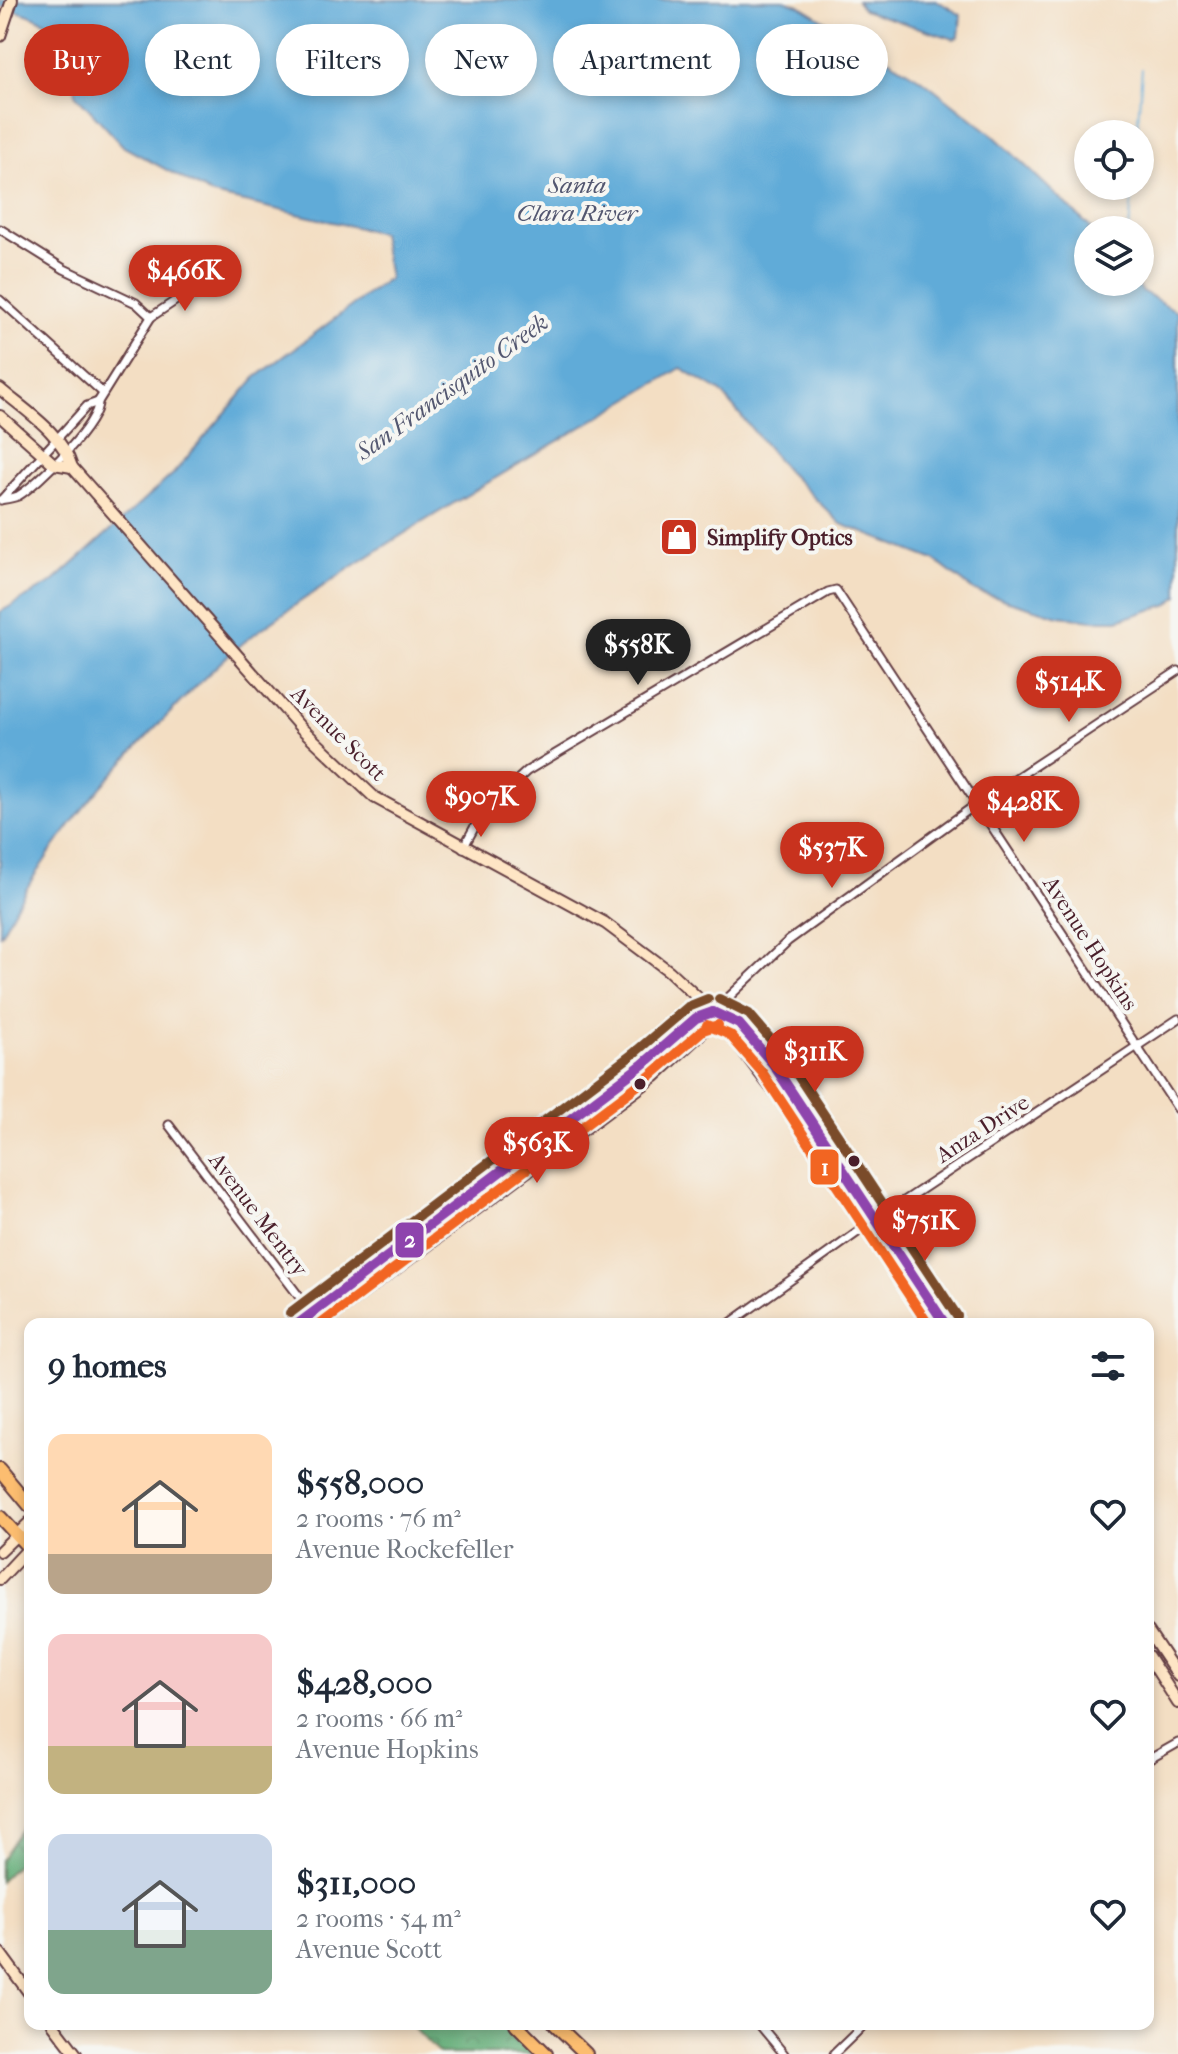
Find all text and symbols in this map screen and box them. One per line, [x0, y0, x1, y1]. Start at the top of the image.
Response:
chip: Buy [24, 24, 129, 96]
chip: Rent [145, 24, 260, 96]
chip: Filters [276, 24, 409, 96]
chip: New [425, 24, 537, 96]
chip: Apartment [553, 24, 740, 96]
chip: House [756, 24, 888, 96]
map controls [1074, 120, 1154, 296]
button: locate [1074, 120, 1154, 200]
water label: Santa Clara River [517, 171, 639, 227]
button: layers [1074, 216, 1154, 296]
pin: $466K [129, 245, 241, 313]
text: $466K [147, 255, 223, 286]
water label: San Francisquito Creek [350, 308, 553, 467]
shop icon: Simplify Optics [658, 516, 700, 558]
place label: Simplify Optics [707, 525, 853, 551]
pin: $558K [582, 619, 694, 687]
text: $558K [604, 629, 672, 660]
pin: $514K [1013, 656, 1125, 724]
text: $514K [1034, 666, 1104, 697]
street label: Avenue Scott [285, 680, 391, 787]
pin: $907K [425, 771, 537, 839]
pin: $428K [968, 776, 1080, 844]
text: $907K [444, 781, 518, 812]
text: $428K [987, 786, 1062, 817]
pin: $537K [776, 822, 888, 890]
text: $537K [798, 832, 866, 863]
street label: Avenue Hopkins [1037, 871, 1143, 1015]
pin: $311K [759, 1026, 871, 1094]
text: $311K [784, 1036, 846, 1067]
unlabelled marker [632, 1076, 648, 1092]
street label: Anza Drive [930, 1089, 1034, 1169]
pin: $563K [481, 1117, 593, 1185]
text: $563K [502, 1127, 572, 1158]
street label: Avenue Mentry [203, 1147, 314, 1283]
line badge: 1 [809, 1148, 840, 1186]
unlabelled marker [846, 1153, 862, 1169]
text: 1 [821, 1155, 829, 1181]
pin: $751K [869, 1195, 981, 1263]
text: $751K [892, 1205, 958, 1236]
line badge: 2 [394, 1221, 425, 1259]
text: 2 [404, 1227, 416, 1253]
icon: filters [1086, 1344, 1130, 1388]
text: 9 homes [48, 1346, 167, 1386]
text: $558,000 [296, 1463, 424, 1503]
icon: home [112, 1466, 208, 1562]
icon: heart [1086, 1492, 1130, 1536]
text: 2 rooms · 76 m² [296, 1503, 461, 1534]
text: Avenue Rockefeller [296, 1534, 513, 1565]
text: $428,000 [296, 1663, 433, 1703]
icon: home [112, 1666, 208, 1762]
icon: heart [1086, 1692, 1130, 1736]
text: 2 rooms · 66 m² [296, 1703, 462, 1734]
text: Avenue Hopkins [296, 1734, 479, 1765]
text: $311,000 [296, 1863, 416, 1903]
icon: home [112, 1866, 208, 1962]
icon: heart [1086, 1892, 1130, 1936]
text: 2 rooms · 54 m² [296, 1903, 461, 1934]
text: Avenue Scott [296, 1934, 442, 1965]

